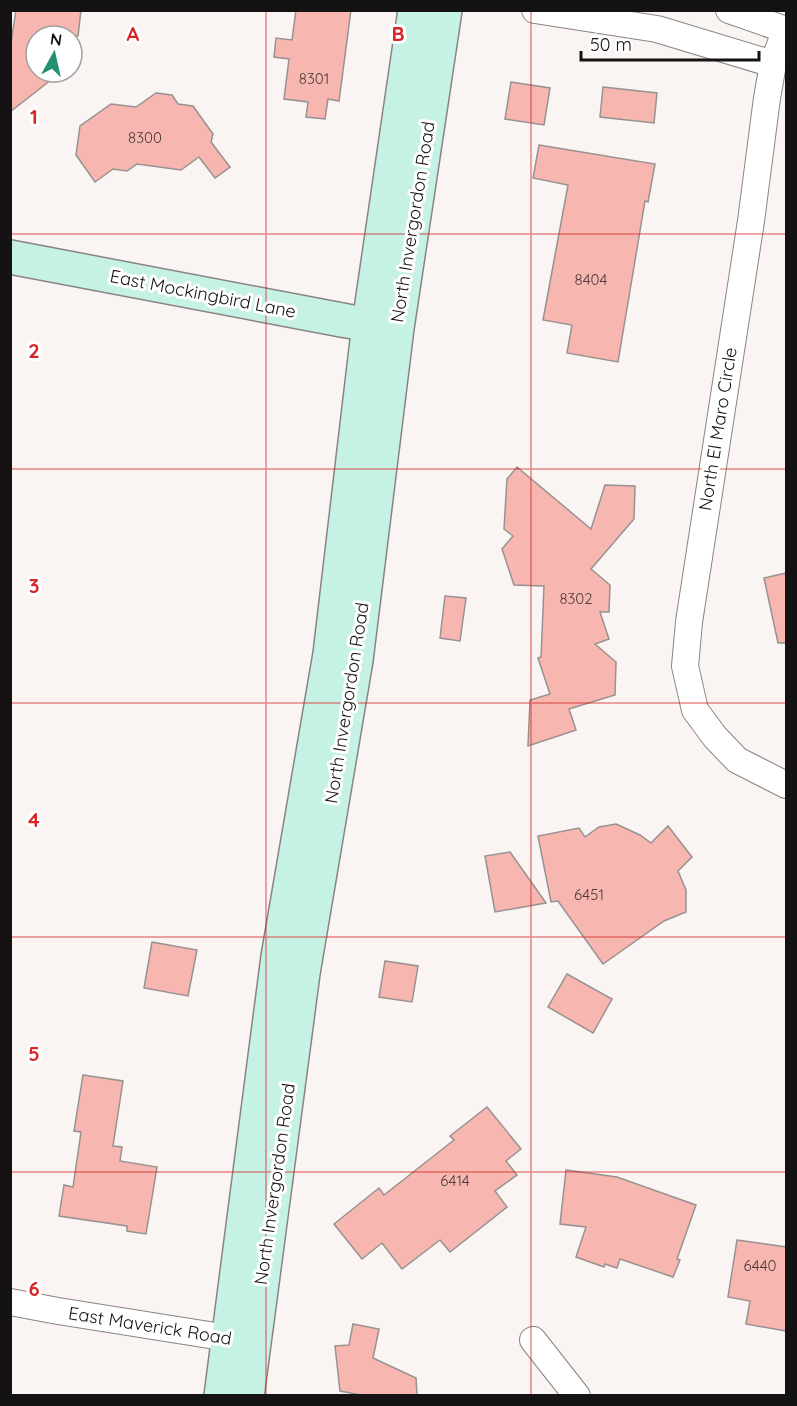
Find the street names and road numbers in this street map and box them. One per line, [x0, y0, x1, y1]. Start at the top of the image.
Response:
street label: North Invergordon Road [385, 120, 440, 324]
street label: East Mockingbird Lane [108, 264, 298, 323]
street label: North El Maro Circle [693, 346, 742, 512]
street label: North Invergordon Road [319, 601, 374, 805]
street label: North Invergordon Road [249, 1082, 300, 1286]
street label: East Maverick Road [67, 1301, 233, 1350]

